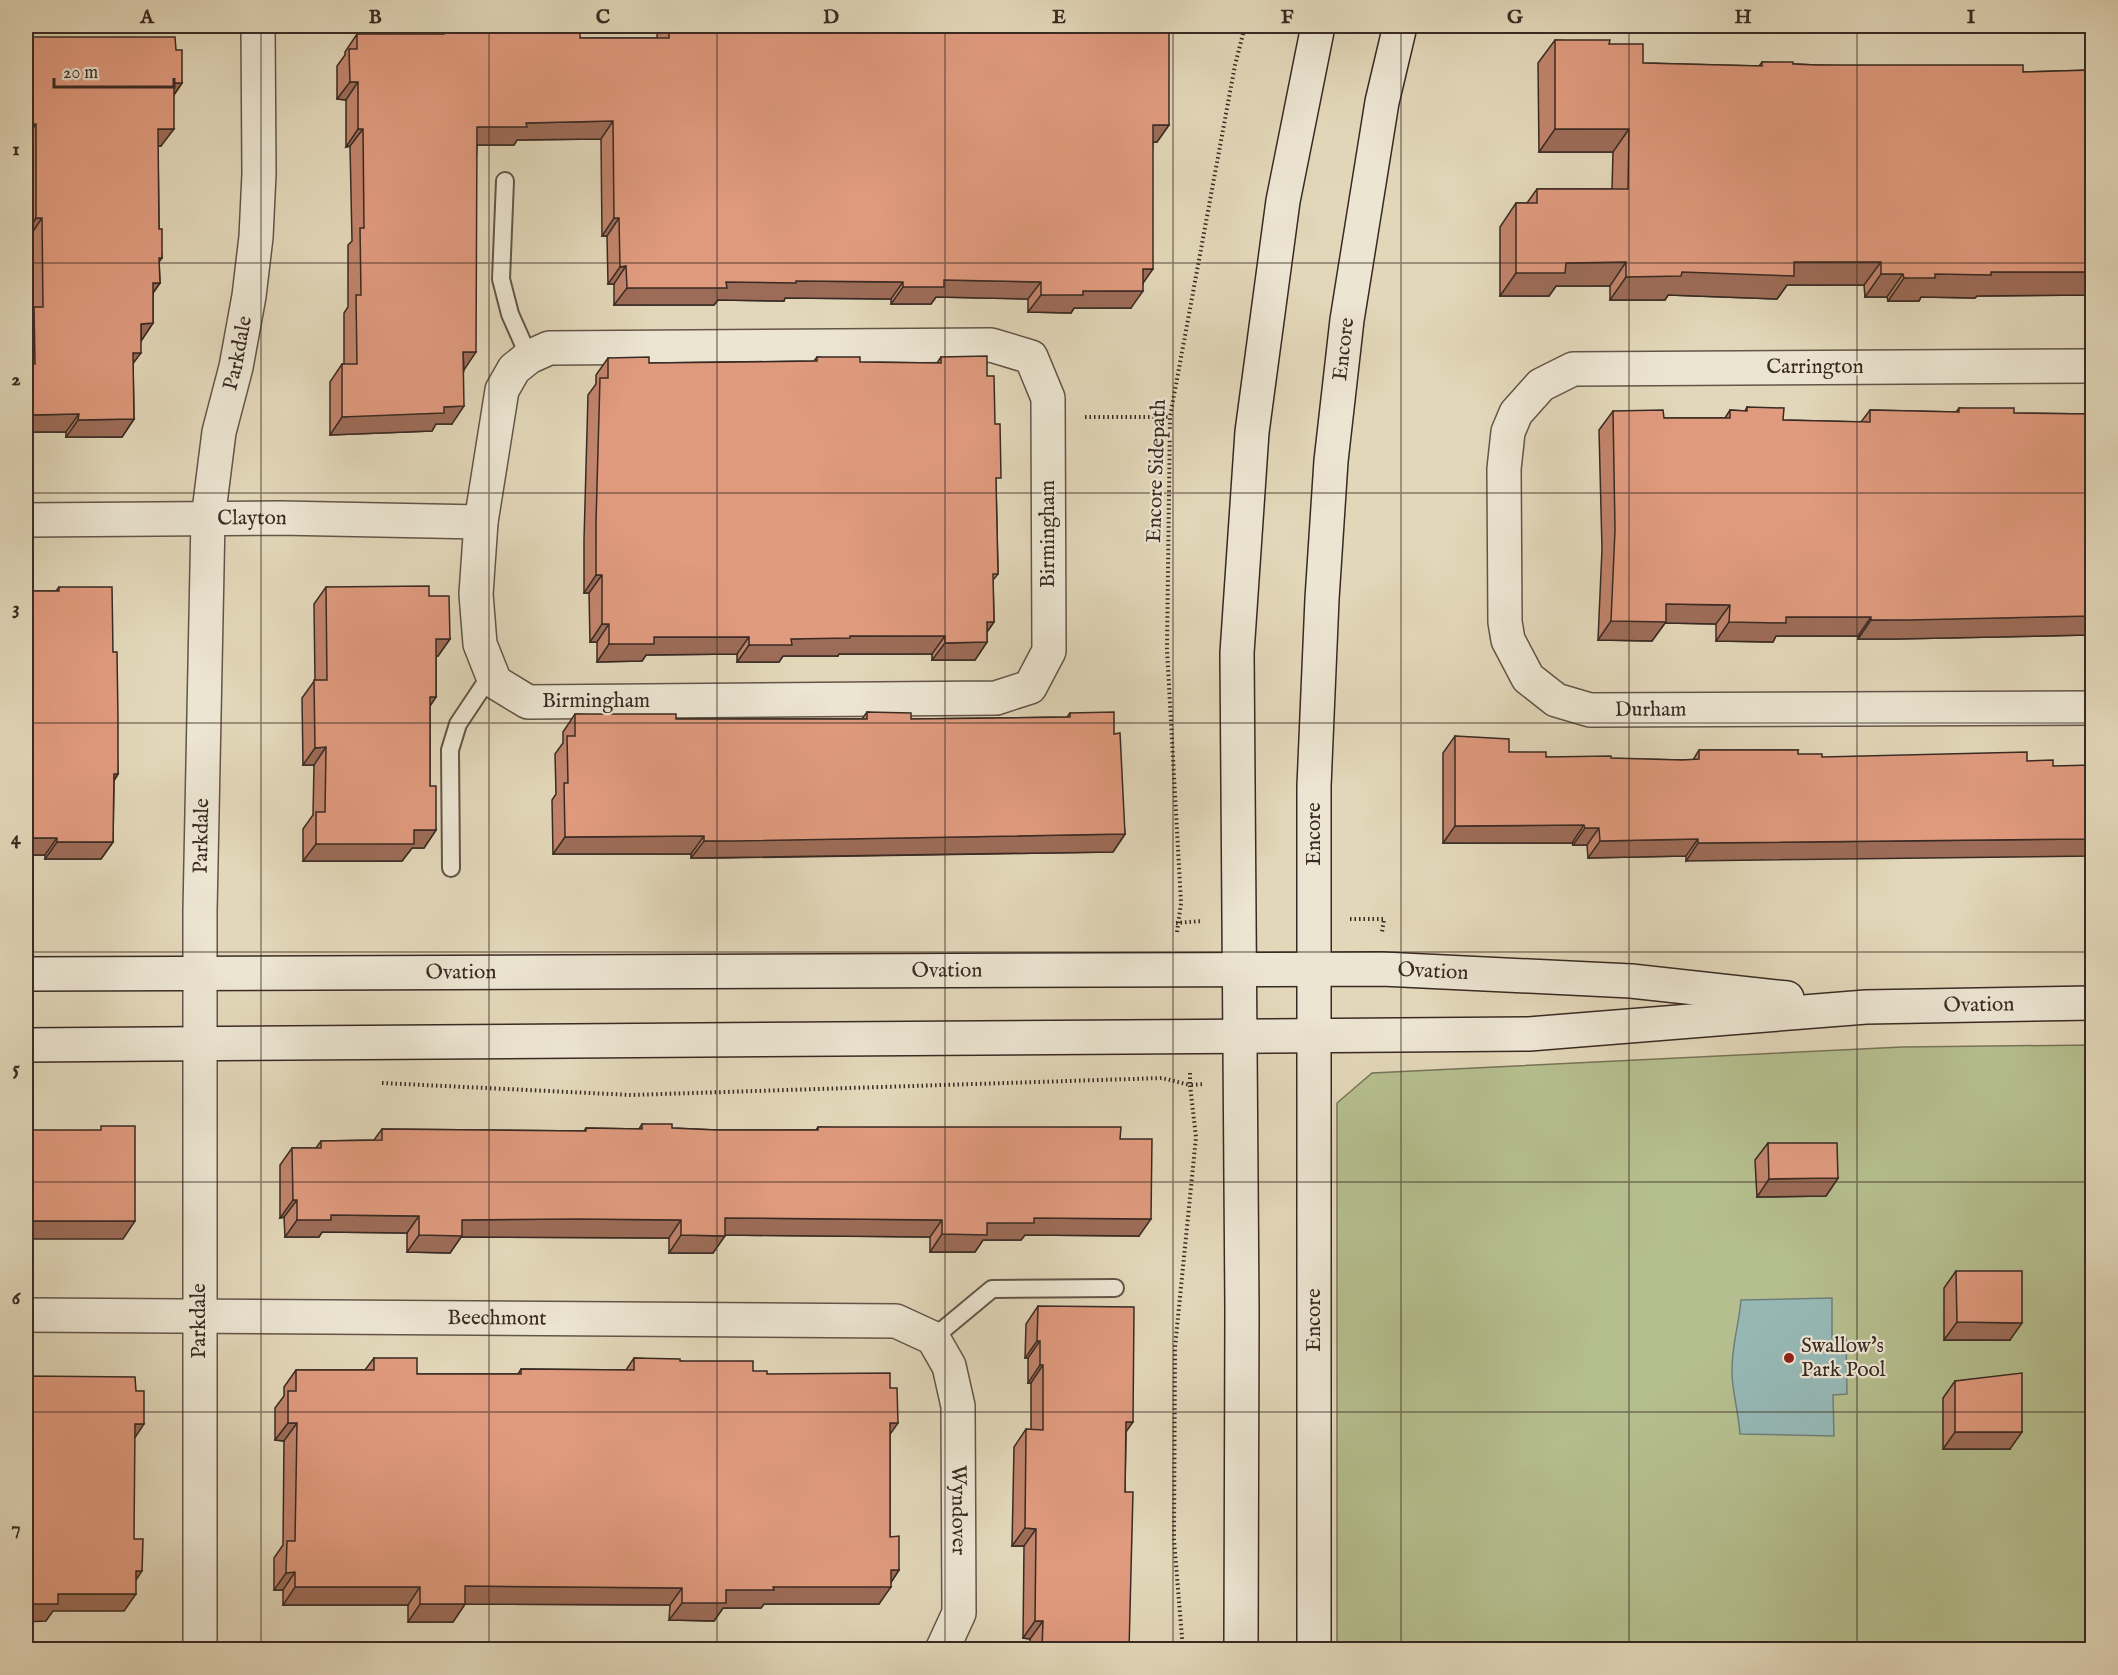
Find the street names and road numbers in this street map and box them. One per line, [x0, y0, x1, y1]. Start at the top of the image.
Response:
street label: Parkdale [217, 313, 259, 393]
street label: Encore [1327, 316, 1361, 382]
street label: Carrington [1766, 354, 1864, 381]
street label: Encore Sidepath [1141, 399, 1173, 543]
street label: Birmingham [1035, 480, 1062, 588]
street label: Clayton [217, 504, 287, 532]
street label: Birmingham [542, 688, 650, 715]
street label: Durham [1615, 696, 1687, 723]
street label: Parkdale [187, 798, 216, 874]
street label: Encore [1301, 802, 1328, 866]
street label: Ovation [1397, 956, 1469, 987]
street label: Ovation [911, 957, 983, 984]
street label: Ovation [425, 959, 497, 986]
street label: Ovation [1943, 991, 2015, 1019]
street label: Parkdale [186, 1283, 213, 1359]
street label: Encore [1301, 1288, 1328, 1352]
street label: Beechmont [447, 1304, 547, 1332]
street label: Wyndover [945, 1465, 972, 1555]

